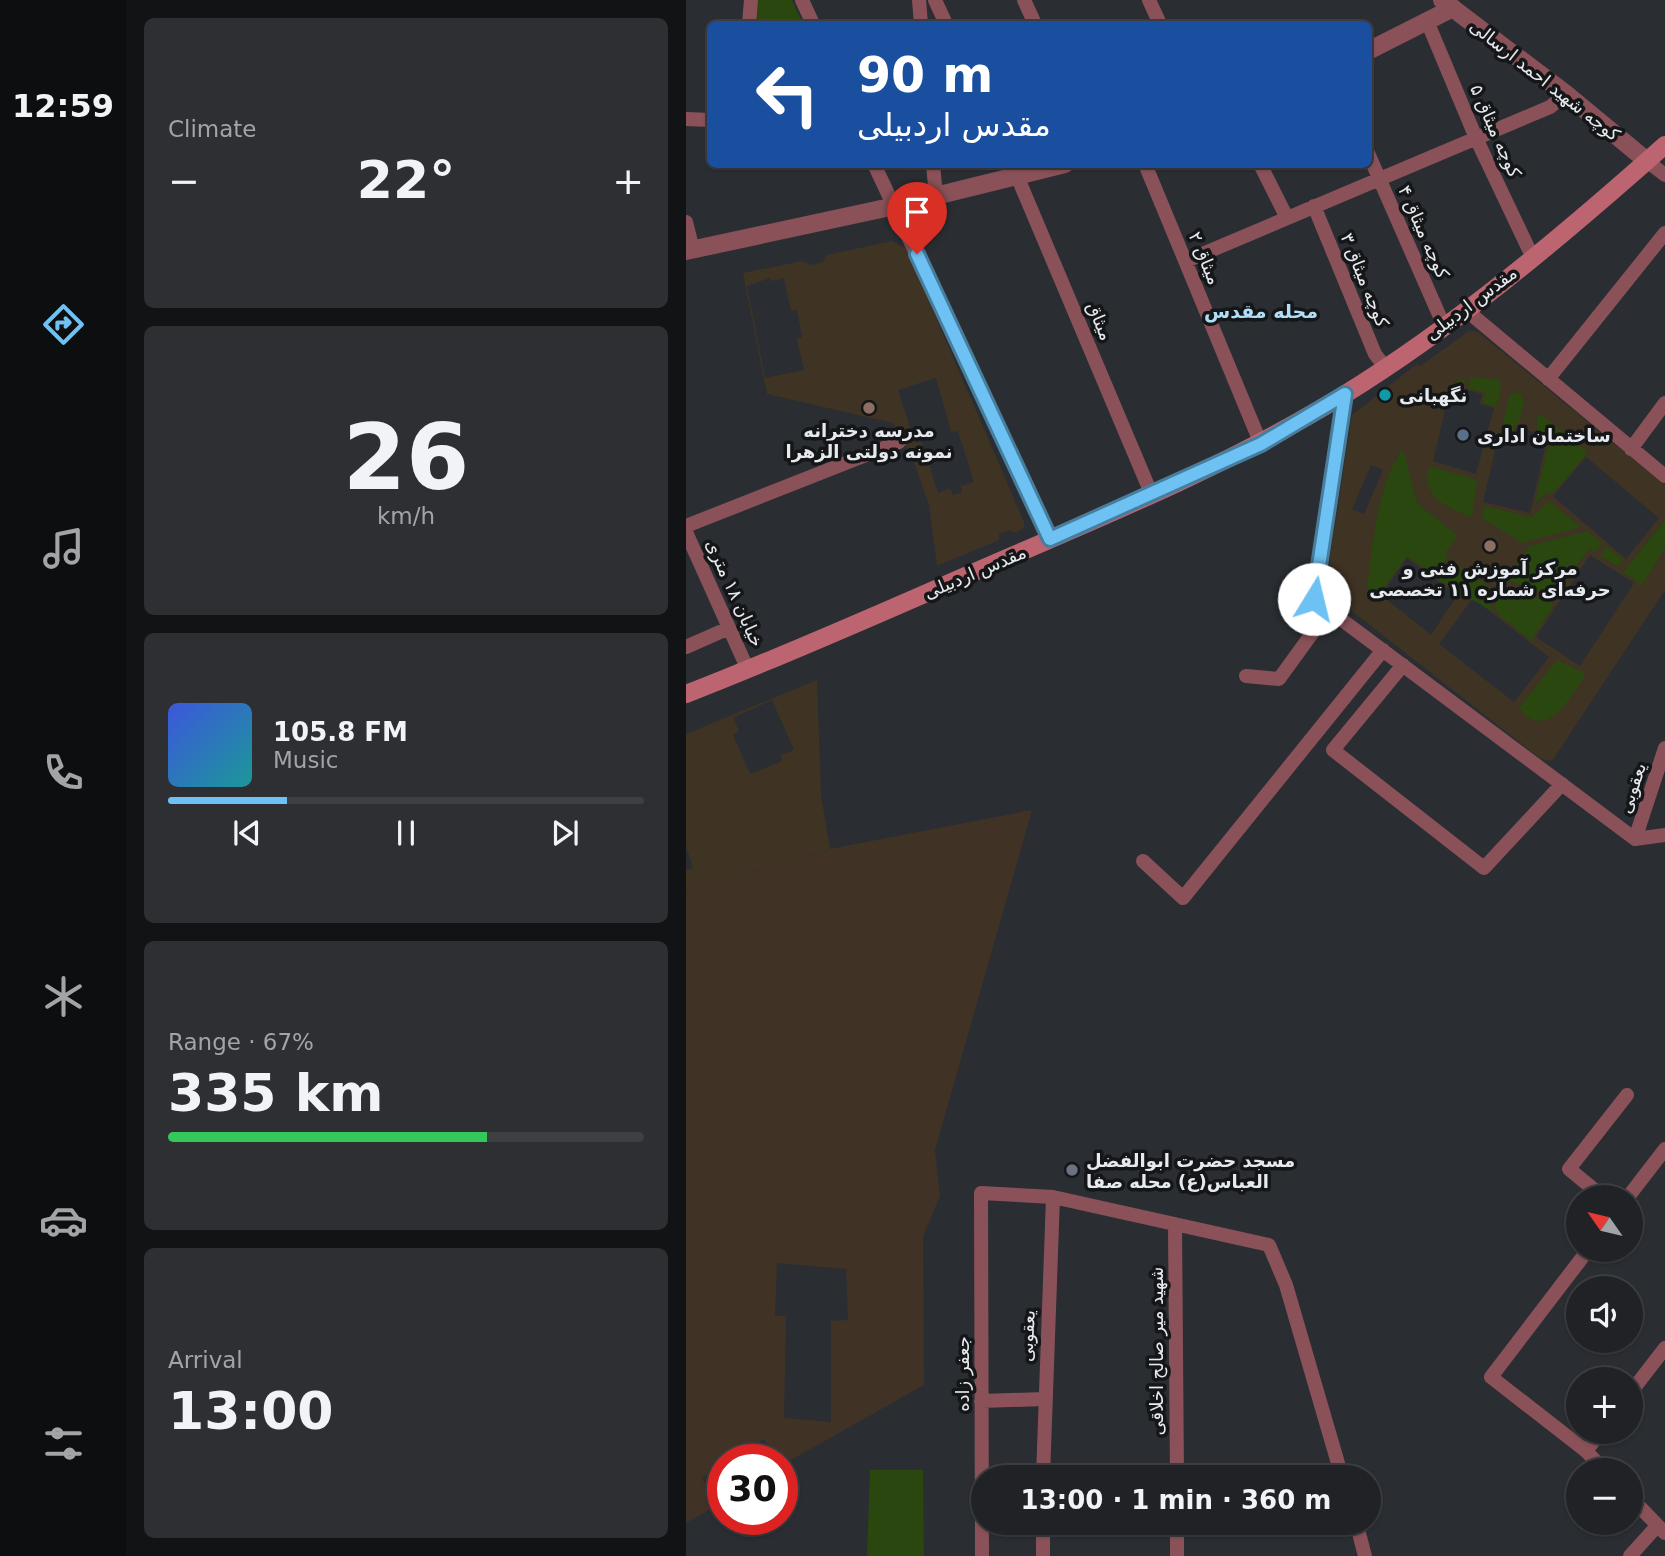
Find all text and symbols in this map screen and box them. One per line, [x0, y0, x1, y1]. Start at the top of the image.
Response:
street label: کوچه شهید احمد ارسالی [1465, 15, 1625, 146]
text: 90 m [857, 47, 993, 104]
icon: left [742, 49, 833, 140]
street label: کوچه میثاق ۵ [1465, 81, 1526, 182]
text: 12:59 [12, 87, 114, 125]
text: مقدس اردبیلی [857, 106, 1051, 144]
text: Climate [168, 116, 257, 142]
text: 22° [357, 150, 455, 210]
text: − [168, 159, 200, 203]
text: + [612, 159, 644, 203]
pin [887, 182, 947, 254]
street label: کوچه میثاق ۴ [1393, 182, 1454, 283]
icon: arrive [898, 193, 936, 231]
street label: میثاق ۲ [1185, 228, 1225, 288]
street label: کوچه میثاق ۳ [1336, 230, 1394, 331]
street label: مقدس اردبیلی [1421, 262, 1521, 344]
street label: میثاق [1083, 299, 1117, 343]
icon: directions [39, 300, 88, 349]
district label: محله مقدس [1204, 300, 1318, 323]
place label: نگهبانی [1399, 385, 1467, 407]
marker: نگهبانی [1377, 387, 1393, 403]
marker: مدرسه دخترانه نمونه دولتی الزهرا [861, 400, 877, 416]
text: 26 [343, 405, 469, 510]
place label: مدرسه دخترانه نمونه دولتی الزهرا [785, 420, 953, 463]
place label: ساختمان اداری [1477, 425, 1611, 446]
marker: ساختمان اداری [1455, 427, 1471, 443]
text: km/h [377, 503, 435, 529]
icon: music [39, 524, 88, 573]
street label: خیابان ۱۸ متری [701, 536, 768, 651]
marker: مرکز آموزش فنی و حرفه‌ای شماره ۱۱ تخصصی [1482, 538, 1498, 554]
street label: مقدس اردبیلی [921, 541, 1029, 603]
place label: مرکز آموزش فنی و حرفه‌ای شماره ۱۱ تخصصی [1369, 557, 1611, 601]
position arrow [1277, 562, 1351, 636]
text: 105.8 FM [273, 717, 408, 747]
text: Music [273, 747, 338, 773]
icon: phone [39, 748, 88, 797]
street label: یعقوبی [1614, 760, 1651, 816]
icon: previous [228, 814, 266, 852]
icon: pause [387, 814, 425, 852]
icon: next [546, 814, 584, 852]
icon: climate [39, 972, 88, 1021]
text: Range · 67% [168, 1029, 314, 1055]
text: 335 km [168, 1063, 383, 1123]
place label: مسجد حضرت ابوالفضل العباس(ع) محله صفا [1086, 1150, 1295, 1192]
marker: مسجد حضرت ابوالفضل العباس(ع) محله صفا [1064, 1162, 1080, 1178]
north arrow [1566, 1185, 1643, 1262]
map controls [1566, 1185, 1643, 1535]
icon: car [39, 1196, 88, 1245]
street label: شهید میر صالح اخلاقی [1146, 1267, 1168, 1435]
button: sound [1566, 1276, 1643, 1353]
street label: یعقوبی [1015, 1309, 1040, 1363]
street label: جعفر زاده [952, 1336, 974, 1412]
text: Arrival [168, 1347, 243, 1373]
button: + [1566, 1367, 1643, 1444]
text: 13:00 [168, 1381, 334, 1441]
icon: filters [39, 1419, 88, 1468]
speed limit sign: 30 [707, 1444, 798, 1535]
button: − [1566, 1458, 1643, 1535]
text: 13:00 · 1 min · 360 m [1021, 1485, 1331, 1515]

